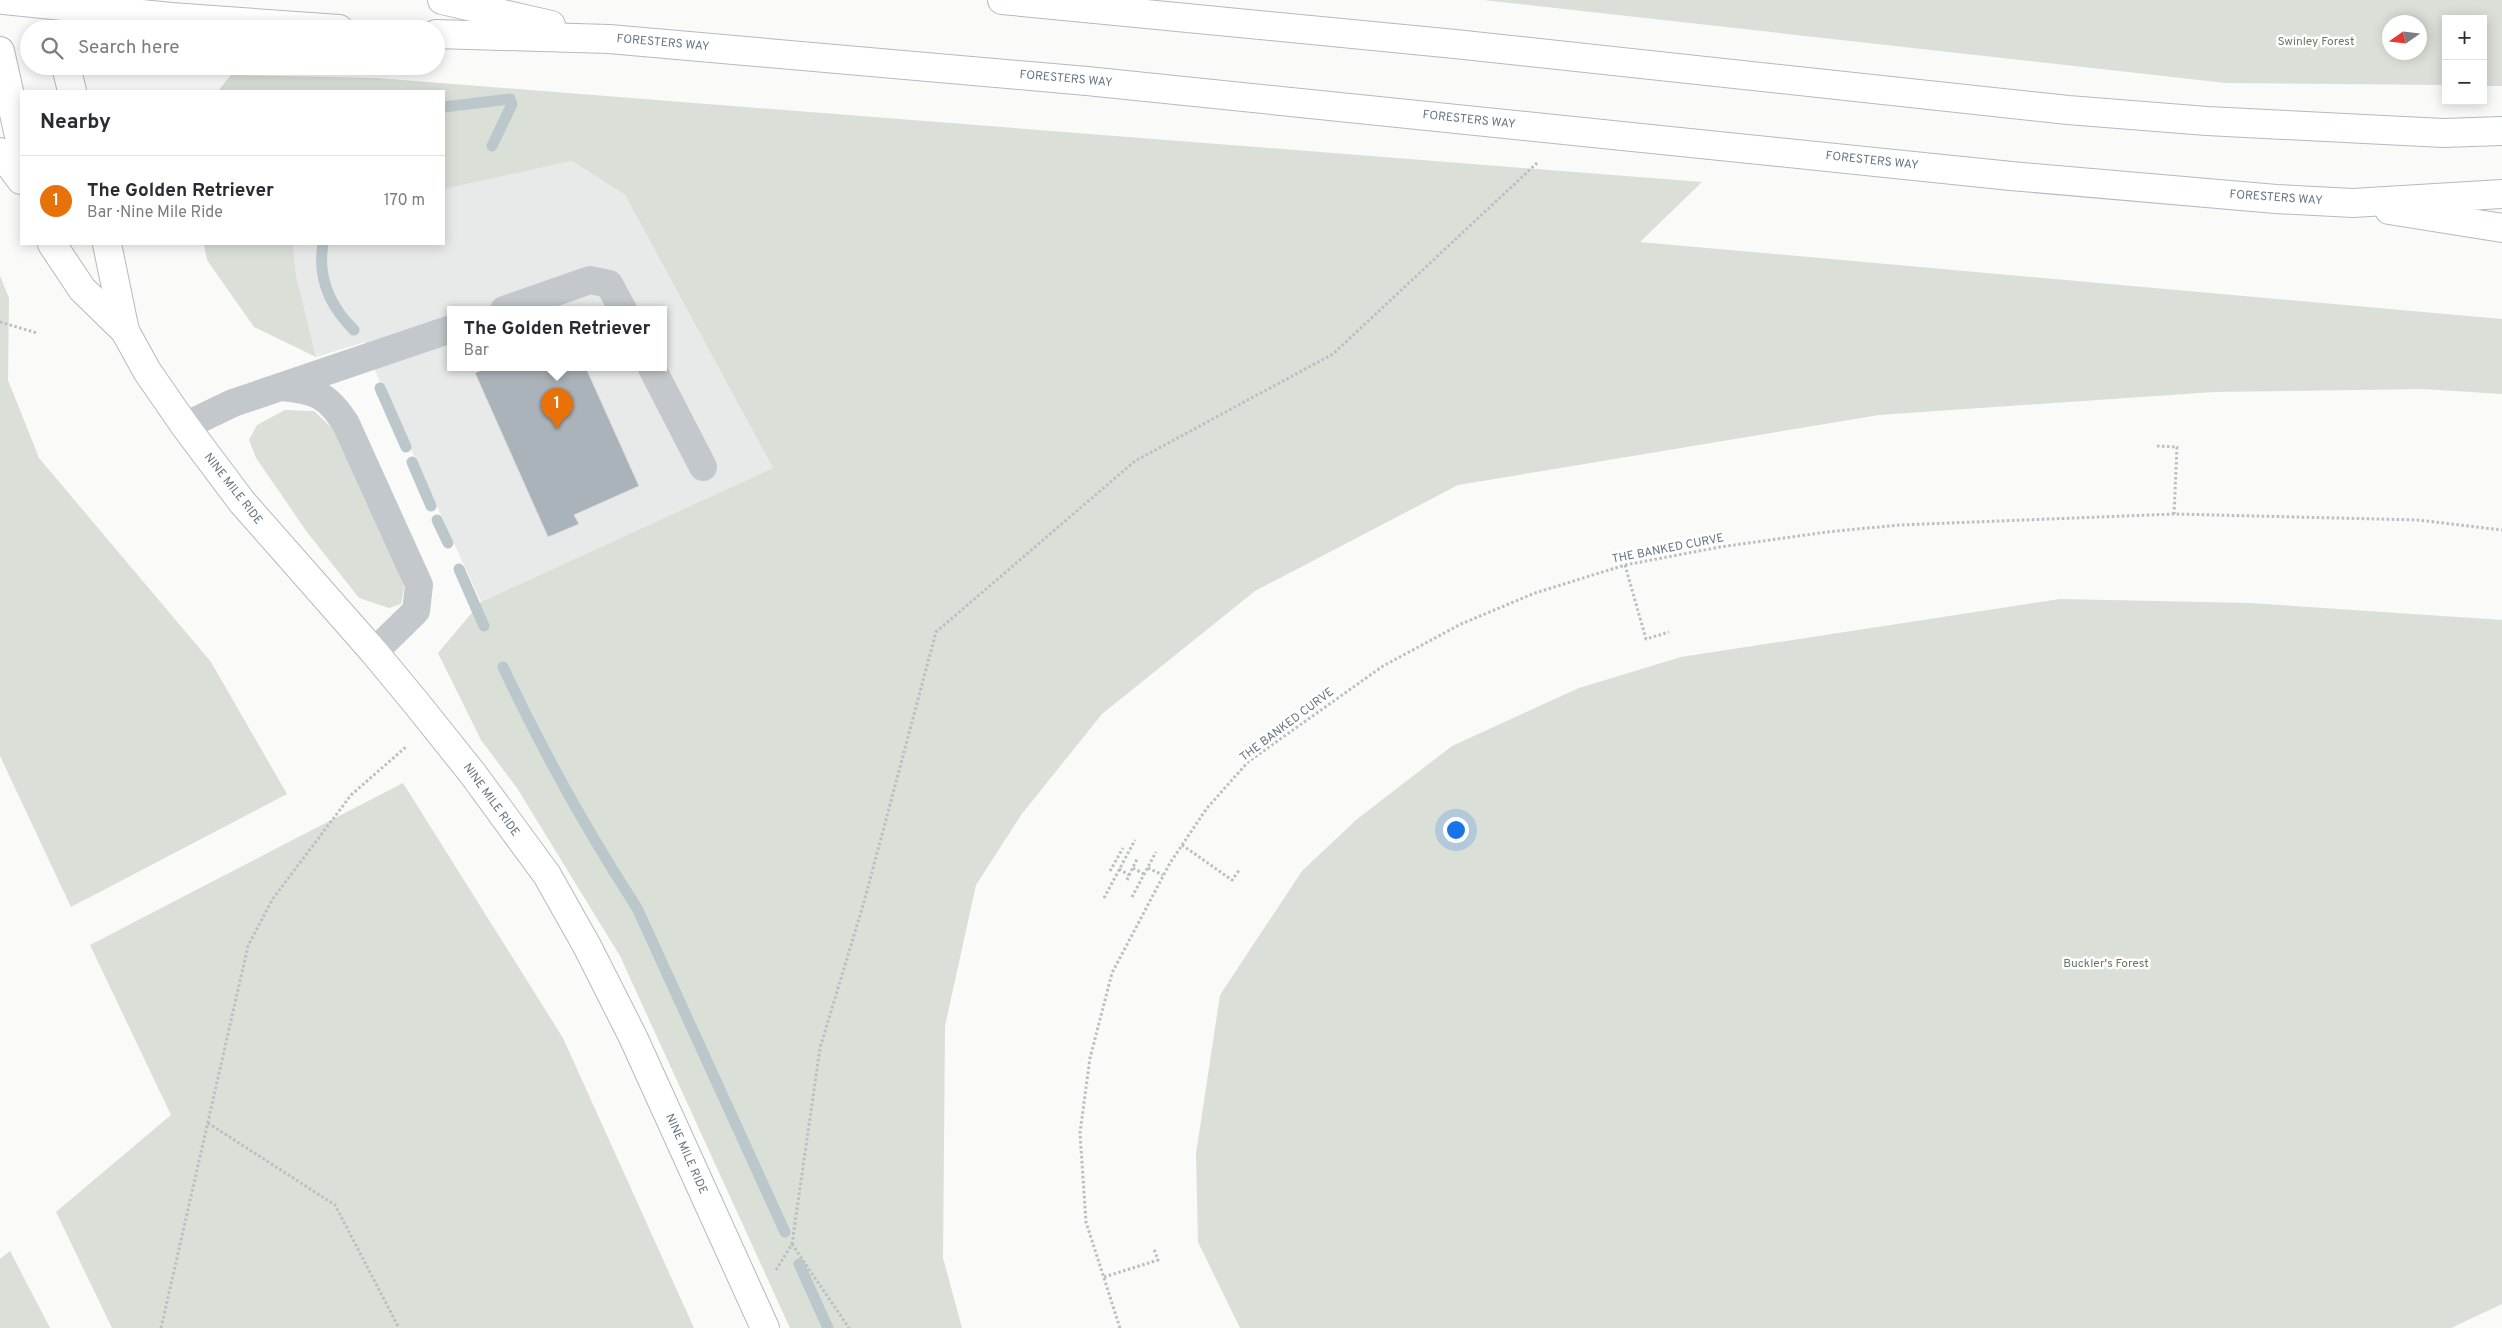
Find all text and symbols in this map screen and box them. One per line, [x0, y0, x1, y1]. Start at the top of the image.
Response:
north arrow [2382, 15, 2427, 60]
map controls [2442, 15, 2487, 105]
button: + [2442, 15, 2487, 60]
search box [20, 20, 445, 75]
street label: FORESTERS WAY [616, 31, 710, 55]
icon: search [38, 34, 66, 62]
park label: Swinley Forest [2278, 34, 2354, 50]
text: Search here [78, 36, 180, 60]
button: − [2442, 60, 2487, 105]
street label: FORESTERS WAY [1019, 67, 1113, 91]
street label: FORESTERS WAY [1422, 107, 1517, 133]
text: Nearby [40, 109, 111, 136]
street label: FORESTERS WAY [1825, 148, 1920, 174]
text: The Golden Retriever [87, 179, 274, 203]
street label: FORESTERS WAY [2229, 187, 2323, 209]
text: 1 [53, 191, 59, 211]
text: 170 m [384, 191, 425, 211]
text: Bar · Nine Mile Ride [87, 203, 223, 223]
popup [447, 306, 667, 371]
text: The Golden Retriever [464, 317, 651, 341]
text: Bar [464, 341, 489, 361]
pin: 1 [541, 388, 573, 429]
street label: NINE MILE RIDE [200, 450, 266, 528]
street label: THE BANKED CURVE [1611, 530, 1725, 568]
street label: THE BANKED CURVE [1237, 684, 1337, 766]
street label: NINE MILE RIDE [459, 760, 523, 840]
your location [1443, 817, 1469, 843]
park label: Buckler's Forest [2063, 956, 2149, 972]
street label: NINE MILE RIDE [661, 1111, 711, 1197]

